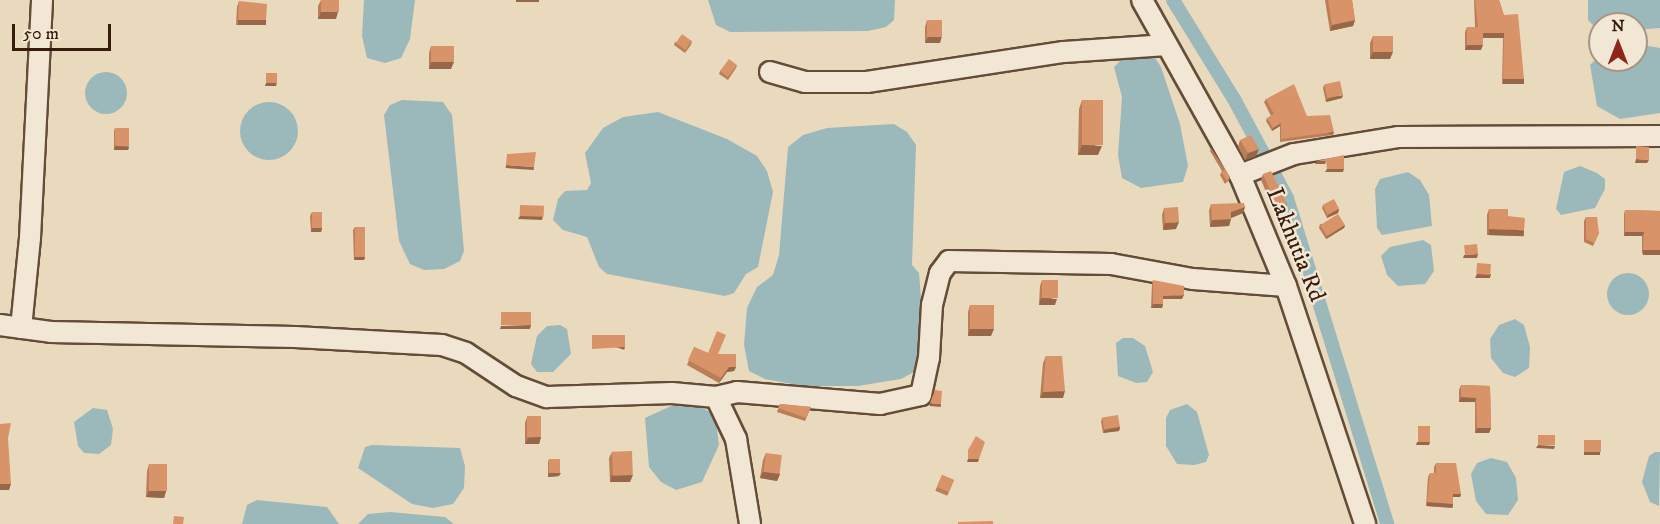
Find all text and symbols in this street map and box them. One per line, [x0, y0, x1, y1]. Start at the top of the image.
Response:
scale bar [15, 12, 114, 50]
north arrow [1588, 12, 1648, 72]
text: N [1611, 16, 1625, 36]
text: 50 m [23, 23, 59, 45]
street label: Lakhutia Rd [1259, 184, 1331, 306]

